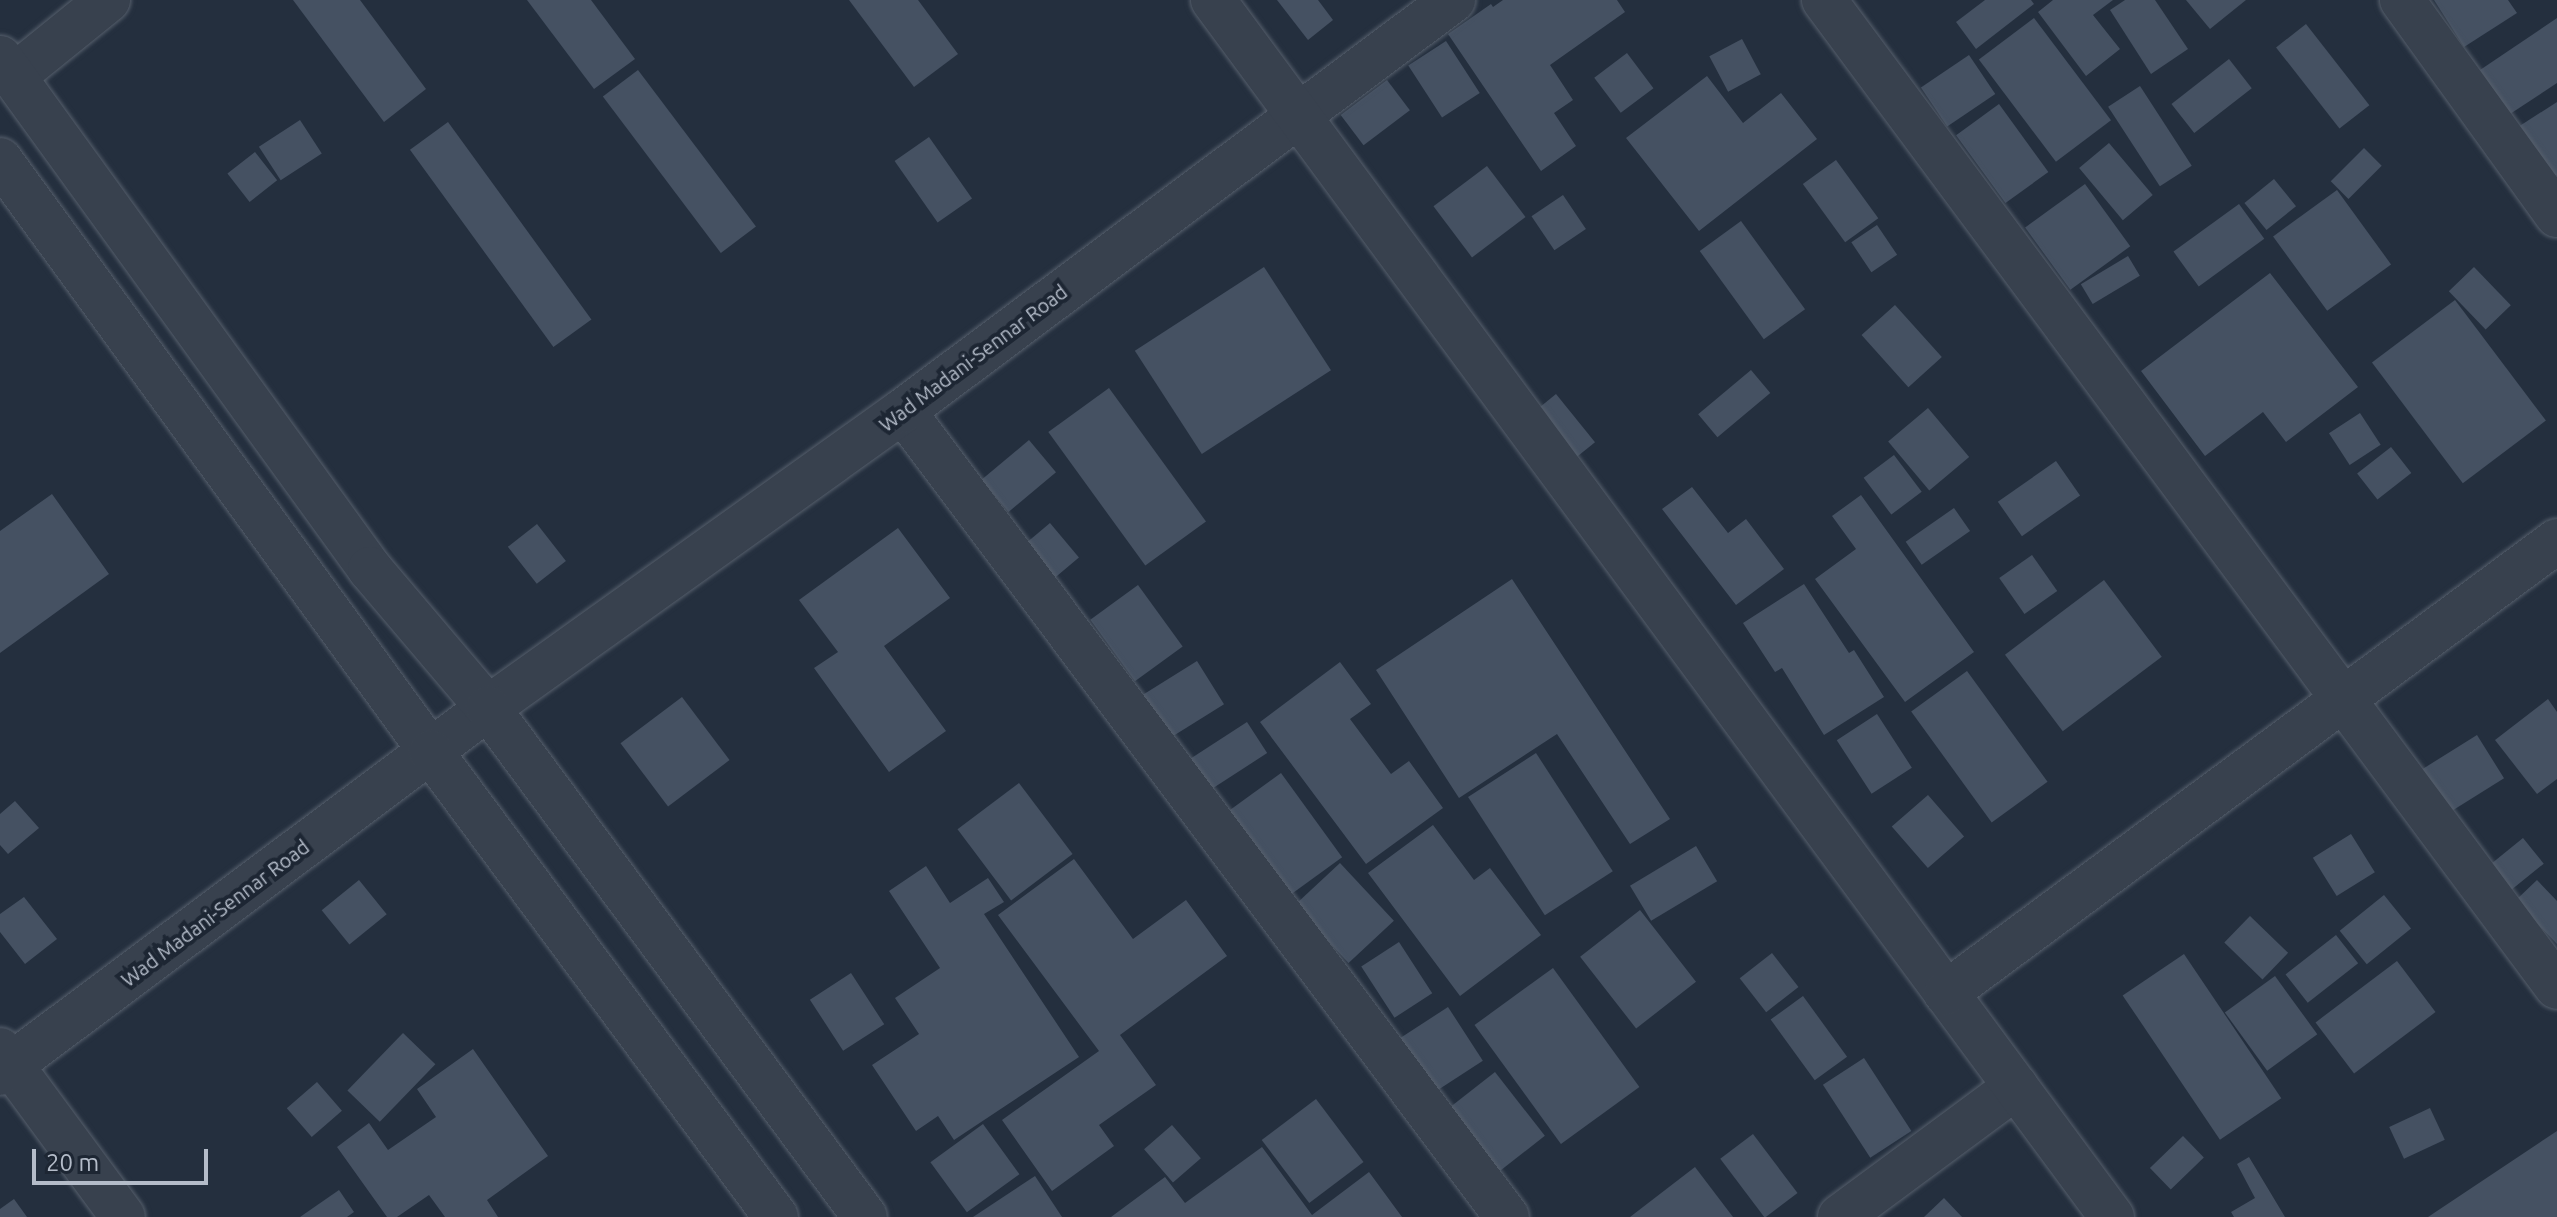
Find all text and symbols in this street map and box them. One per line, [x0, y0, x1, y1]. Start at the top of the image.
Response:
street label: Wad Madani-Sennar Road [874, 279, 1072, 437]
street label: Wad Madani-Sennar Road [116, 834, 314, 992]
scale bar [36, 1133, 212, 1183]
text: 20 m [46, 1149, 99, 1176]

